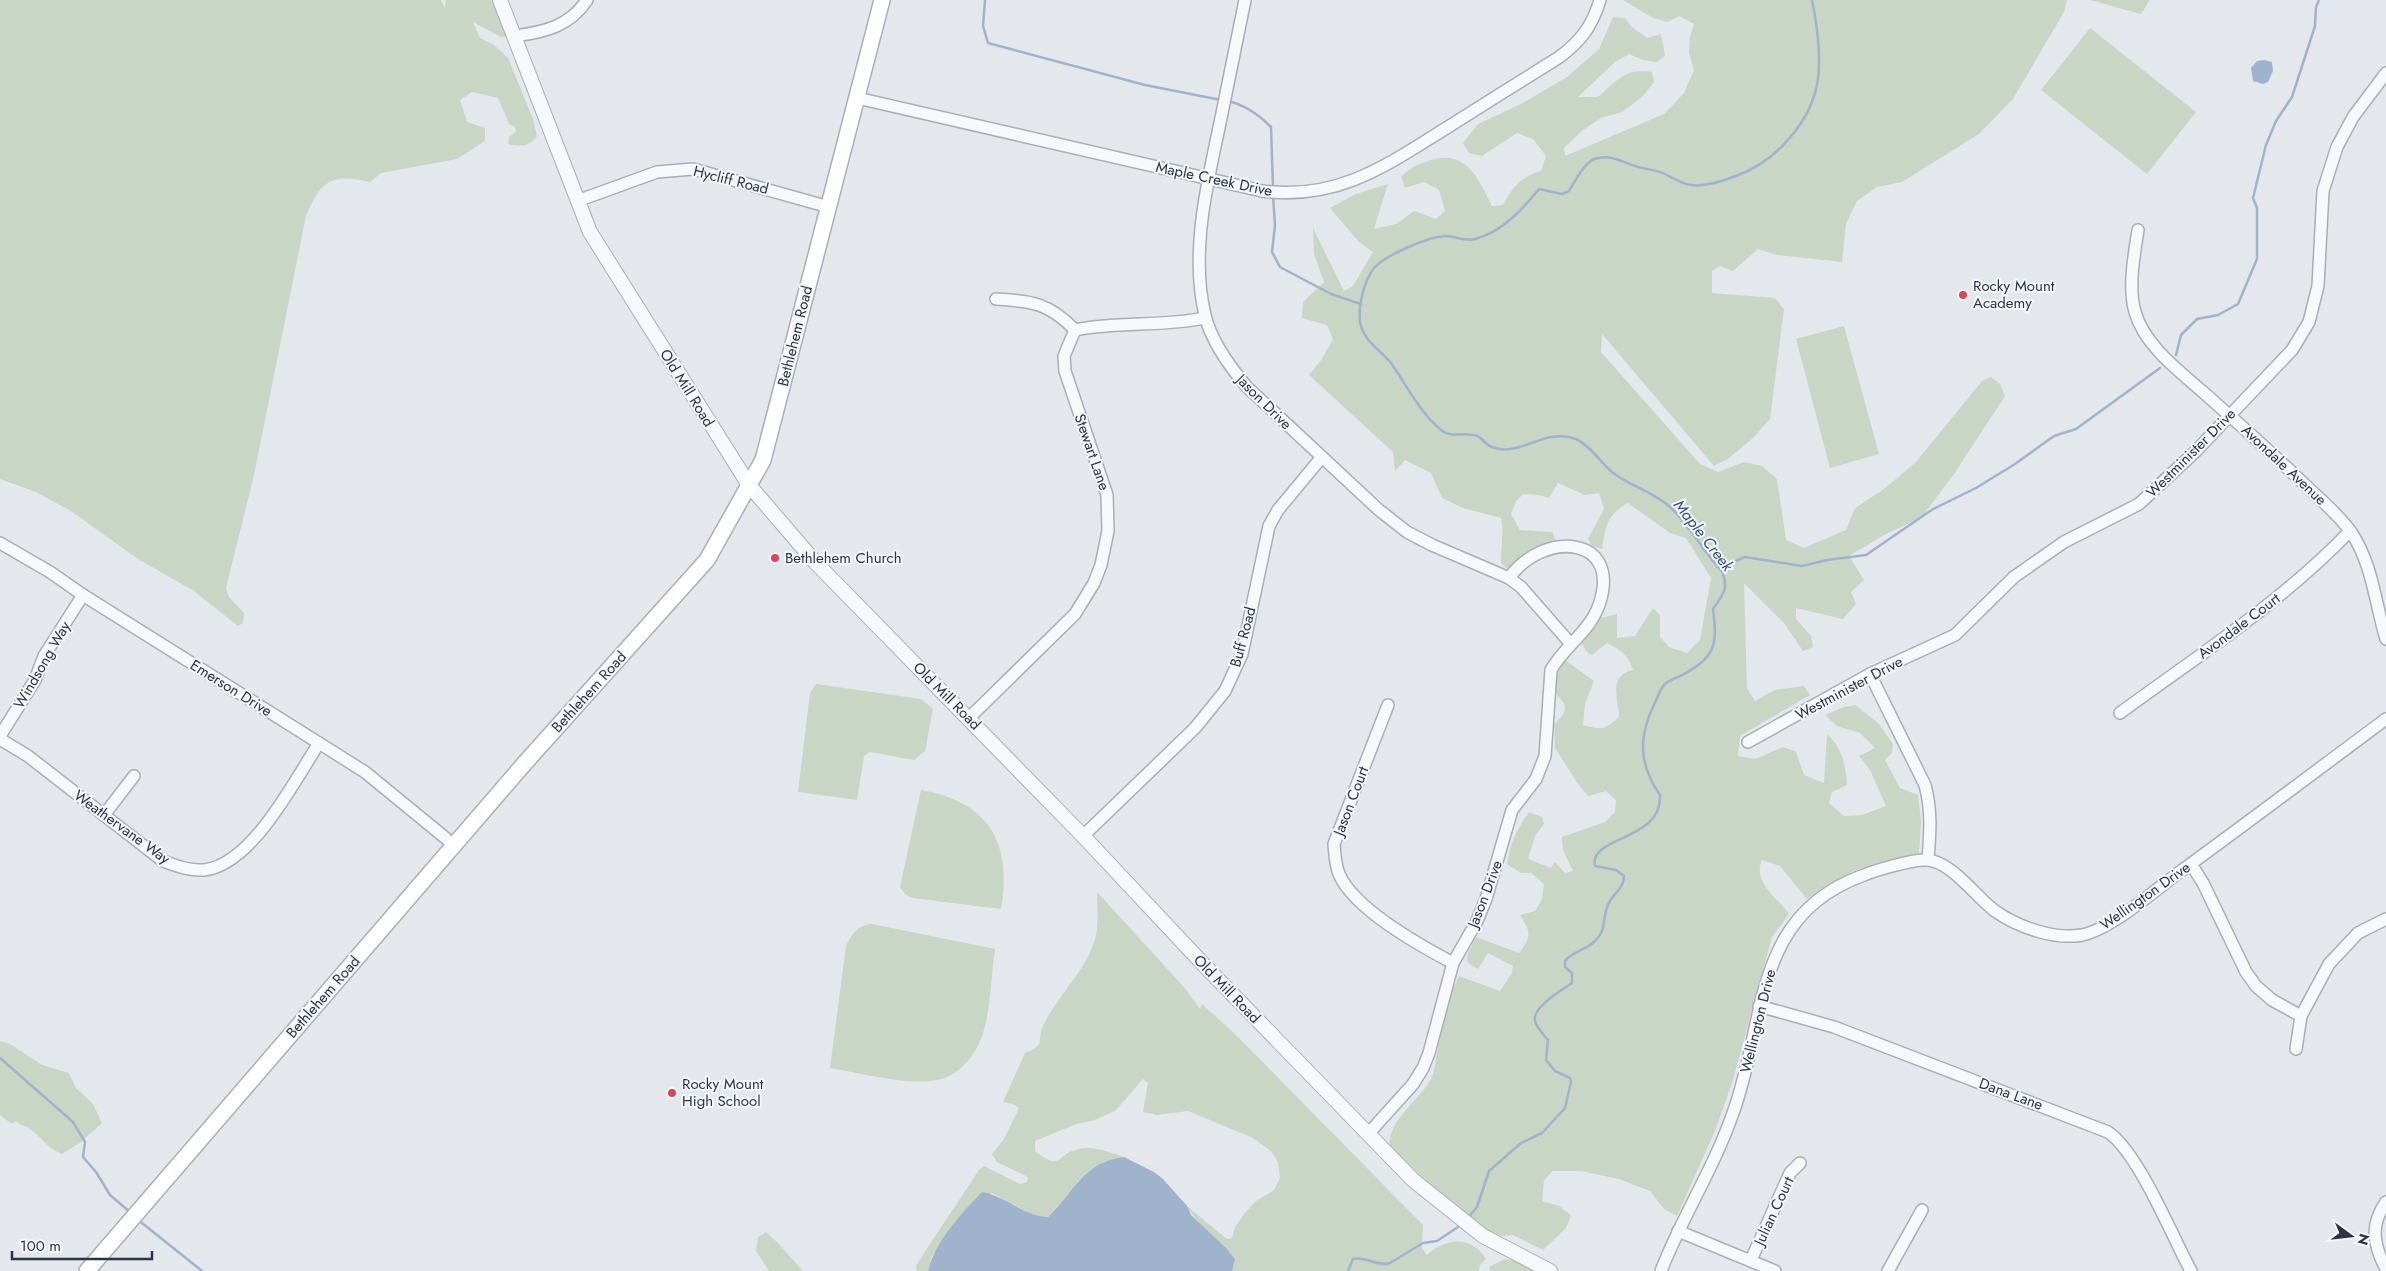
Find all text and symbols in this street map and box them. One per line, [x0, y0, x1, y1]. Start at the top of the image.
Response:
street label: Maple Creek Drive [1154, 156, 1275, 202]
street label: Hycliff Road [691, 160, 771, 200]
place label: Rocky Mount Academy [1973, 275, 2055, 314]
street label: Bethlehem Road [772, 283, 818, 389]
marker: Rocky Mount Academy [1957, 289, 1969, 301]
street label: Old Mill Road [654, 345, 720, 431]
street label: Jason Drive [1230, 368, 1297, 435]
street label: Westminister Drive [2141, 403, 2241, 503]
street label: Stewart Lane [1069, 411, 1115, 493]
street label: Avondale Avenue [2236, 420, 2332, 511]
water label: Maple Creek [1668, 495, 1740, 577]
place label: Bethlehem Church [785, 547, 902, 569]
marker: Bethlehem Church [769, 552, 781, 564]
street label: Avondale Court [2193, 587, 2285, 664]
street label: Buff Road [1224, 604, 1262, 670]
street label: Windsong Way [8, 617, 76, 713]
street label: Bethlehem Road [546, 646, 632, 738]
street label: Westminister Drive [1791, 650, 1907, 726]
street label: Emerson Drive [186, 654, 276, 722]
street label: Old Mill Road [908, 657, 986, 735]
street label: Jason Court [1327, 763, 1374, 841]
street label: Weathervane Way [69, 784, 175, 870]
street label: Wellington Drive [2095, 856, 2195, 935]
street label: Jason Drive [1461, 857, 1508, 933]
street label: Old Mill Road [1188, 950, 1266, 1028]
street label: Bethlehem Road [281, 951, 365, 1043]
street label: Wellington Drive [1734, 967, 1782, 1075]
street label: Dana Lane [1976, 1072, 2046, 1116]
place label: Rocky Mount High School [682, 1073, 764, 1112]
marker: Rocky Mount High School [666, 1087, 678, 1099]
street label: Julian Court [1748, 1173, 1800, 1251]
north arrow [2326, 1211, 2376, 1261]
scale bar [12, 1228, 152, 1260]
text: N [2352, 1231, 2375, 1247]
text: 100 m [20, 1235, 61, 1257]

